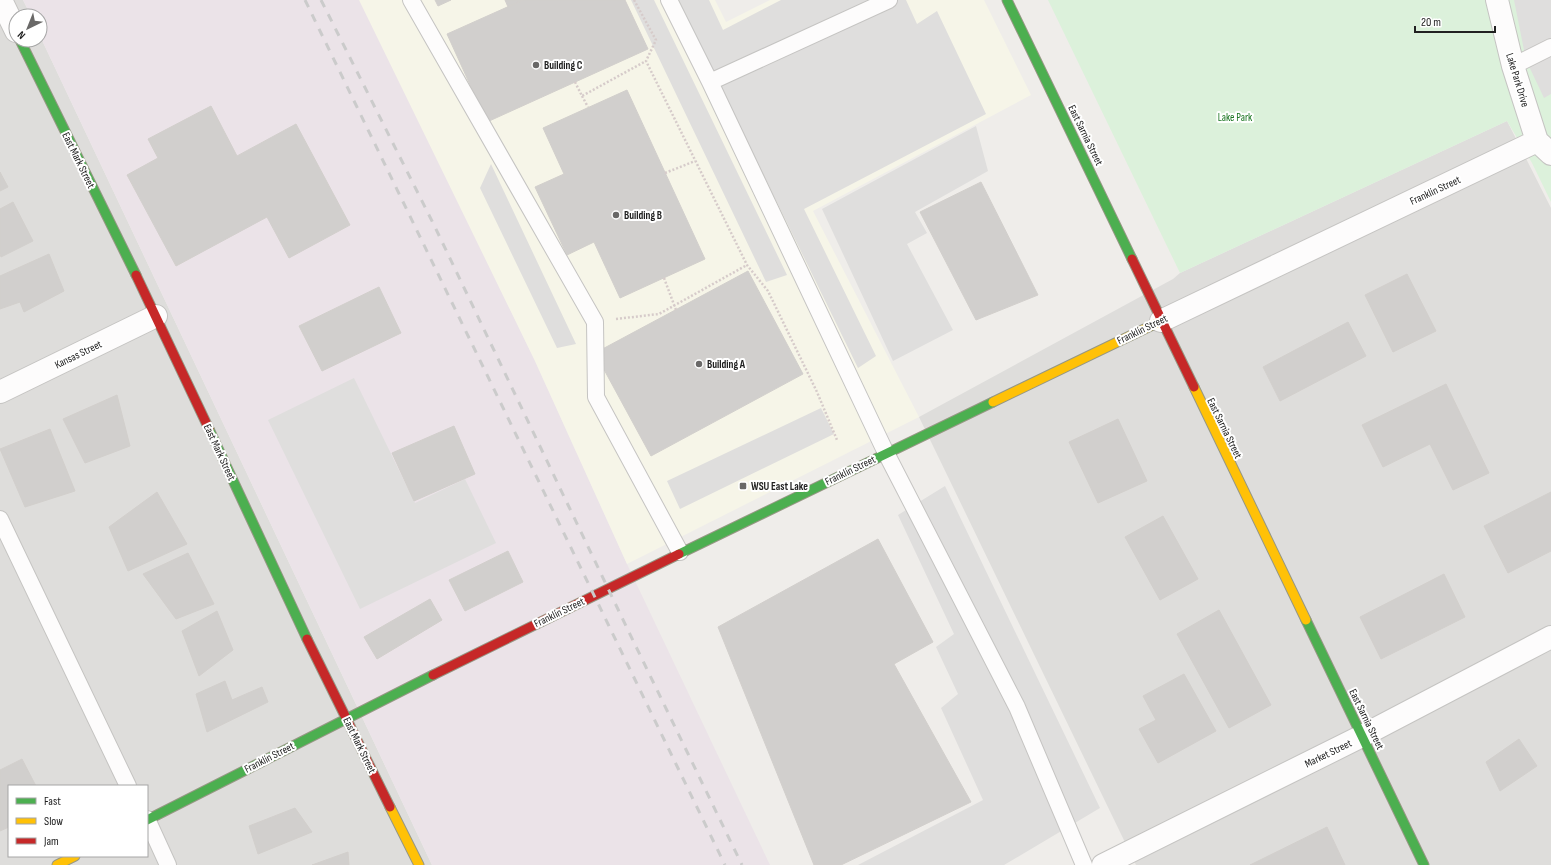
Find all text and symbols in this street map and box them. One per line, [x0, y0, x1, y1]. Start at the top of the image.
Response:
north arrow [8, 8, 48, 48]
scale bar [1415, 8, 1495, 34]
text: 20 m [1421, 15, 1441, 30]
text: N [15, 28, 28, 42]
street label: Lake Park Drive [1503, 52, 1532, 109]
place label: Building C [544, 59, 583, 72]
marker: Building C [531, 60, 541, 70]
street label: East Sarnia Street [1065, 103, 1106, 168]
park label: Lake Park [1218, 111, 1253, 124]
street label: East Mark Street [59, 130, 98, 191]
street label: Franklin Street [1408, 173, 1463, 208]
place label: Building B [624, 209, 662, 222]
marker: Building B [611, 210, 621, 220]
street label: Franklin Street [1115, 311, 1170, 347]
street label: Kansas Street [52, 337, 105, 371]
place label: Building A [707, 358, 746, 371]
marker: Building A [694, 359, 704, 369]
street label: East Sarnia Street [1204, 396, 1245, 461]
street label: East Mark Street [201, 422, 239, 483]
street label: Franklin Street [823, 452, 878, 488]
place label: WSU East Lake [751, 480, 808, 493]
marker: WSU East Lake [738, 481, 748, 491]
street label: Franklin Street [532, 594, 587, 630]
street label: East Sarnia Street [1346, 687, 1387, 752]
street label: East Mark Street [340, 715, 379, 776]
street label: Market Street [1303, 736, 1354, 770]
street label: Franklin Street [242, 739, 297, 776]
legend [8, 785, 148, 857]
text: Fast [44, 794, 61, 809]
text: Slow [44, 814, 63, 829]
text: Jam [43, 834, 59, 849]

